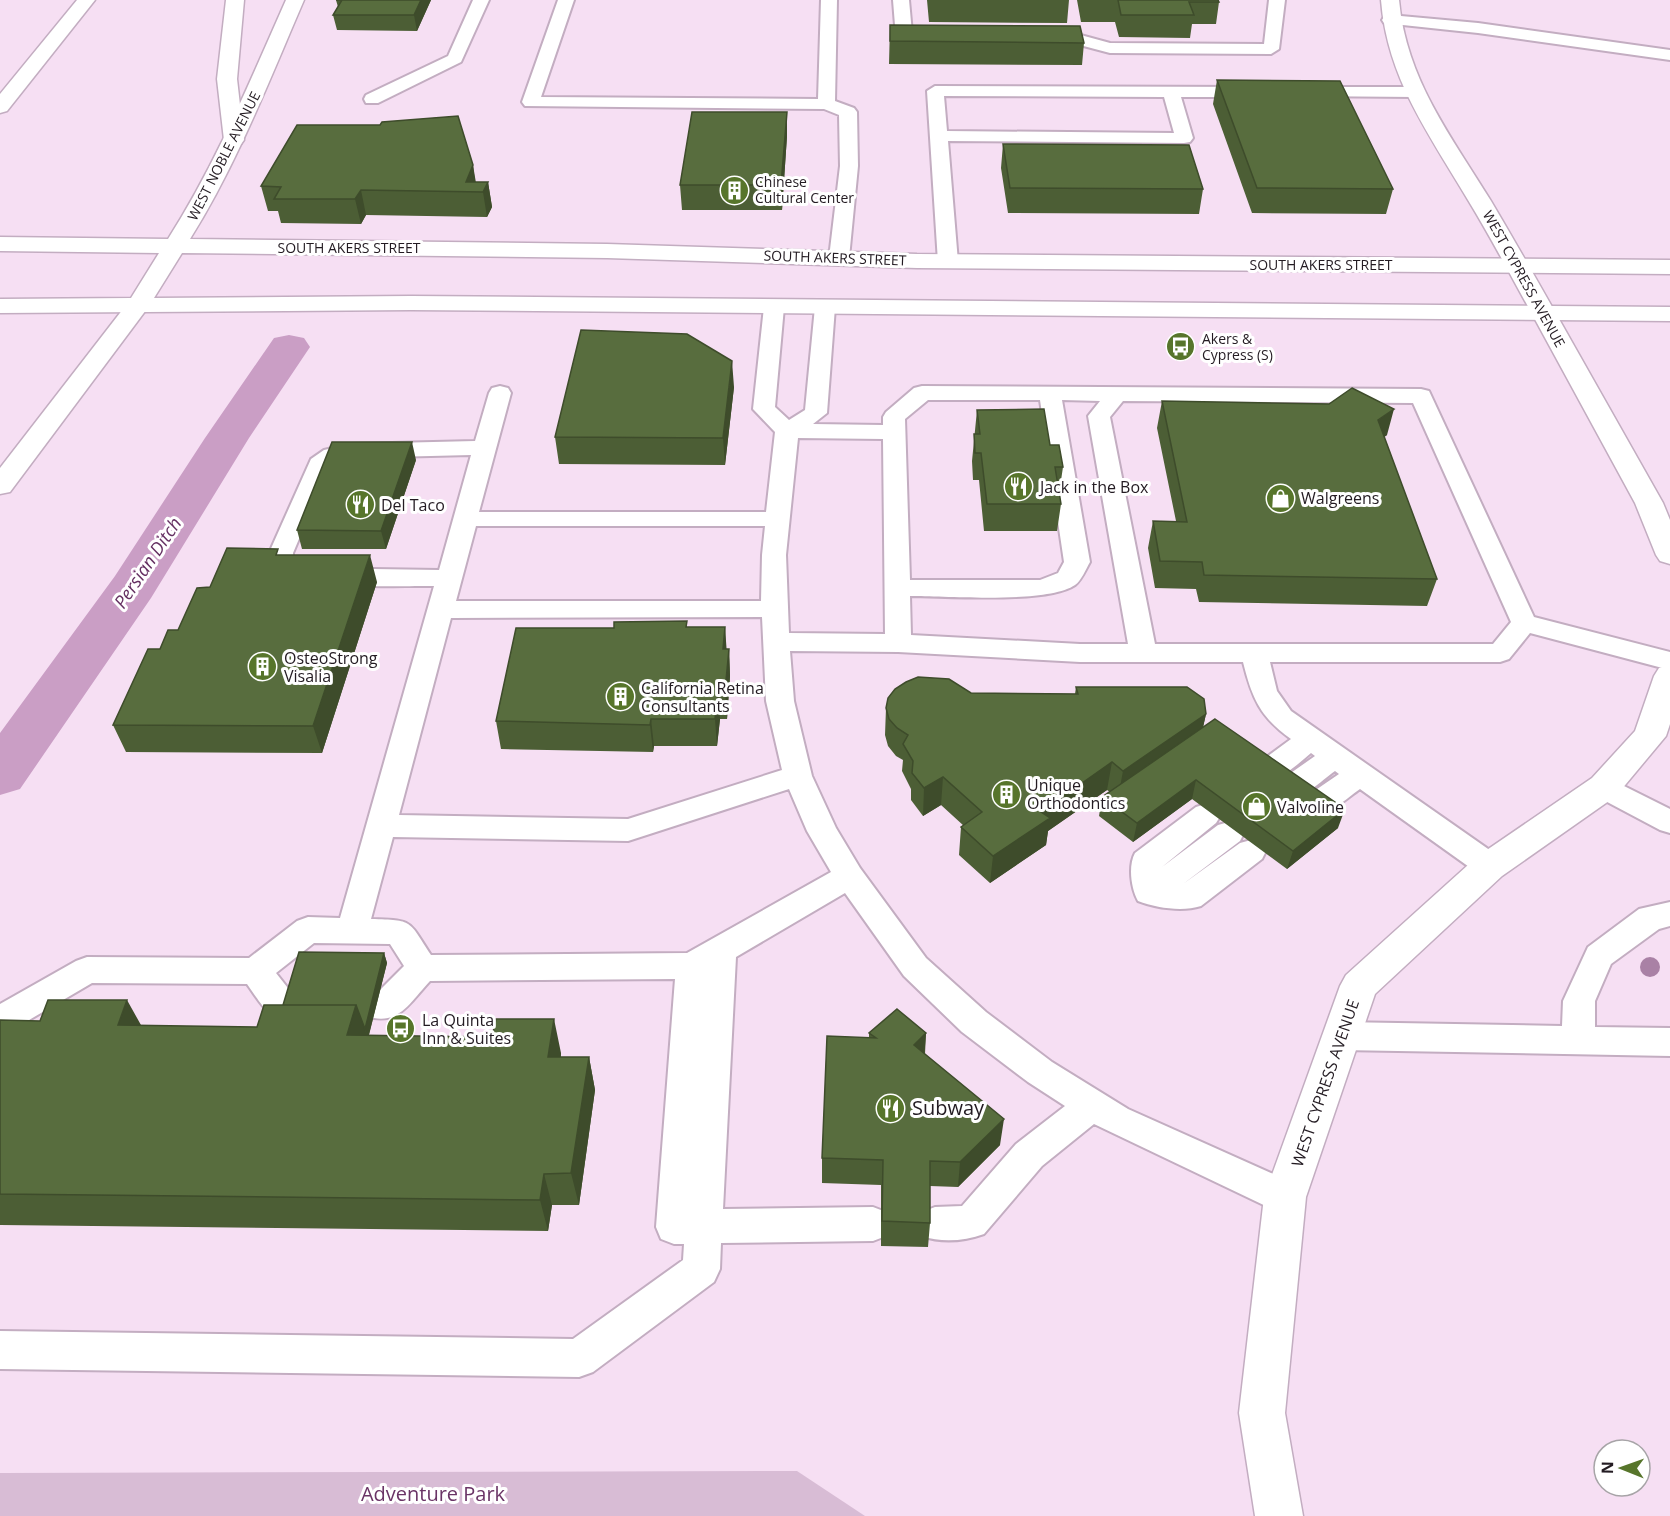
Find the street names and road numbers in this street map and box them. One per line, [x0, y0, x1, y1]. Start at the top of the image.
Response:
street label: WEST NOBLE AVENUE [183, 88, 264, 224]
street label: WEST CYPRESS AVENUE [1479, 207, 1570, 351]
street label: SOUTH AKERS STREET [278, 238, 421, 257]
street label: SOUTH AKERS STREET [763, 246, 907, 269]
street label: SOUTH AKERS STREET [1250, 255, 1393, 274]
street label: WEST CYPRESS AVENUE [1286, 996, 1364, 1170]

